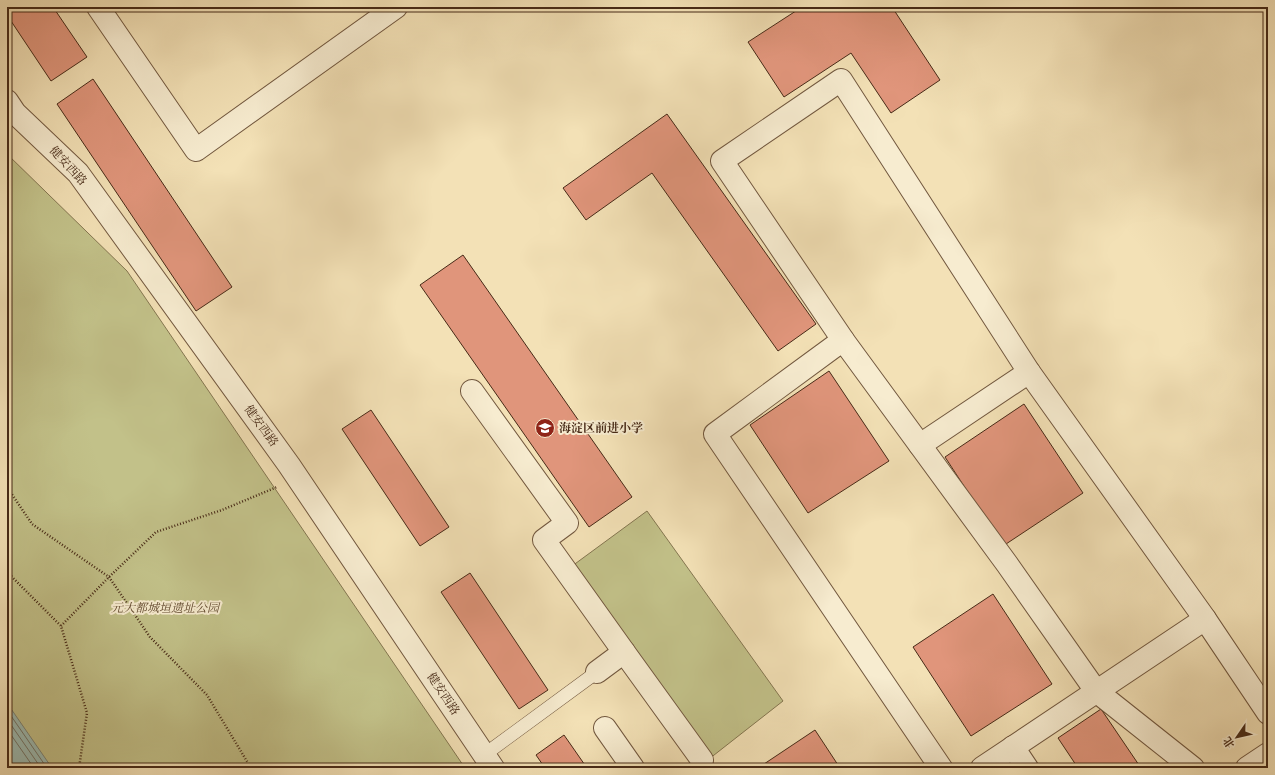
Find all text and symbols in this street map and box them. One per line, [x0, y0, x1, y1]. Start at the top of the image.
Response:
street label: 健安西路 [46, 143, 90, 189]
street label: 健安西路 [241, 402, 281, 450]
school or university icon: 海淀区前进小学 [534, 417, 556, 439]
place label: 海淀区前进小学 [559, 421, 643, 436]
park label: 元大都城垣遗址公园 [111, 601, 221, 616]
street label: 健安西路 [423, 670, 463, 718]
north arrow [1217, 717, 1257, 757]
text: 北 [1221, 734, 1238, 751]

